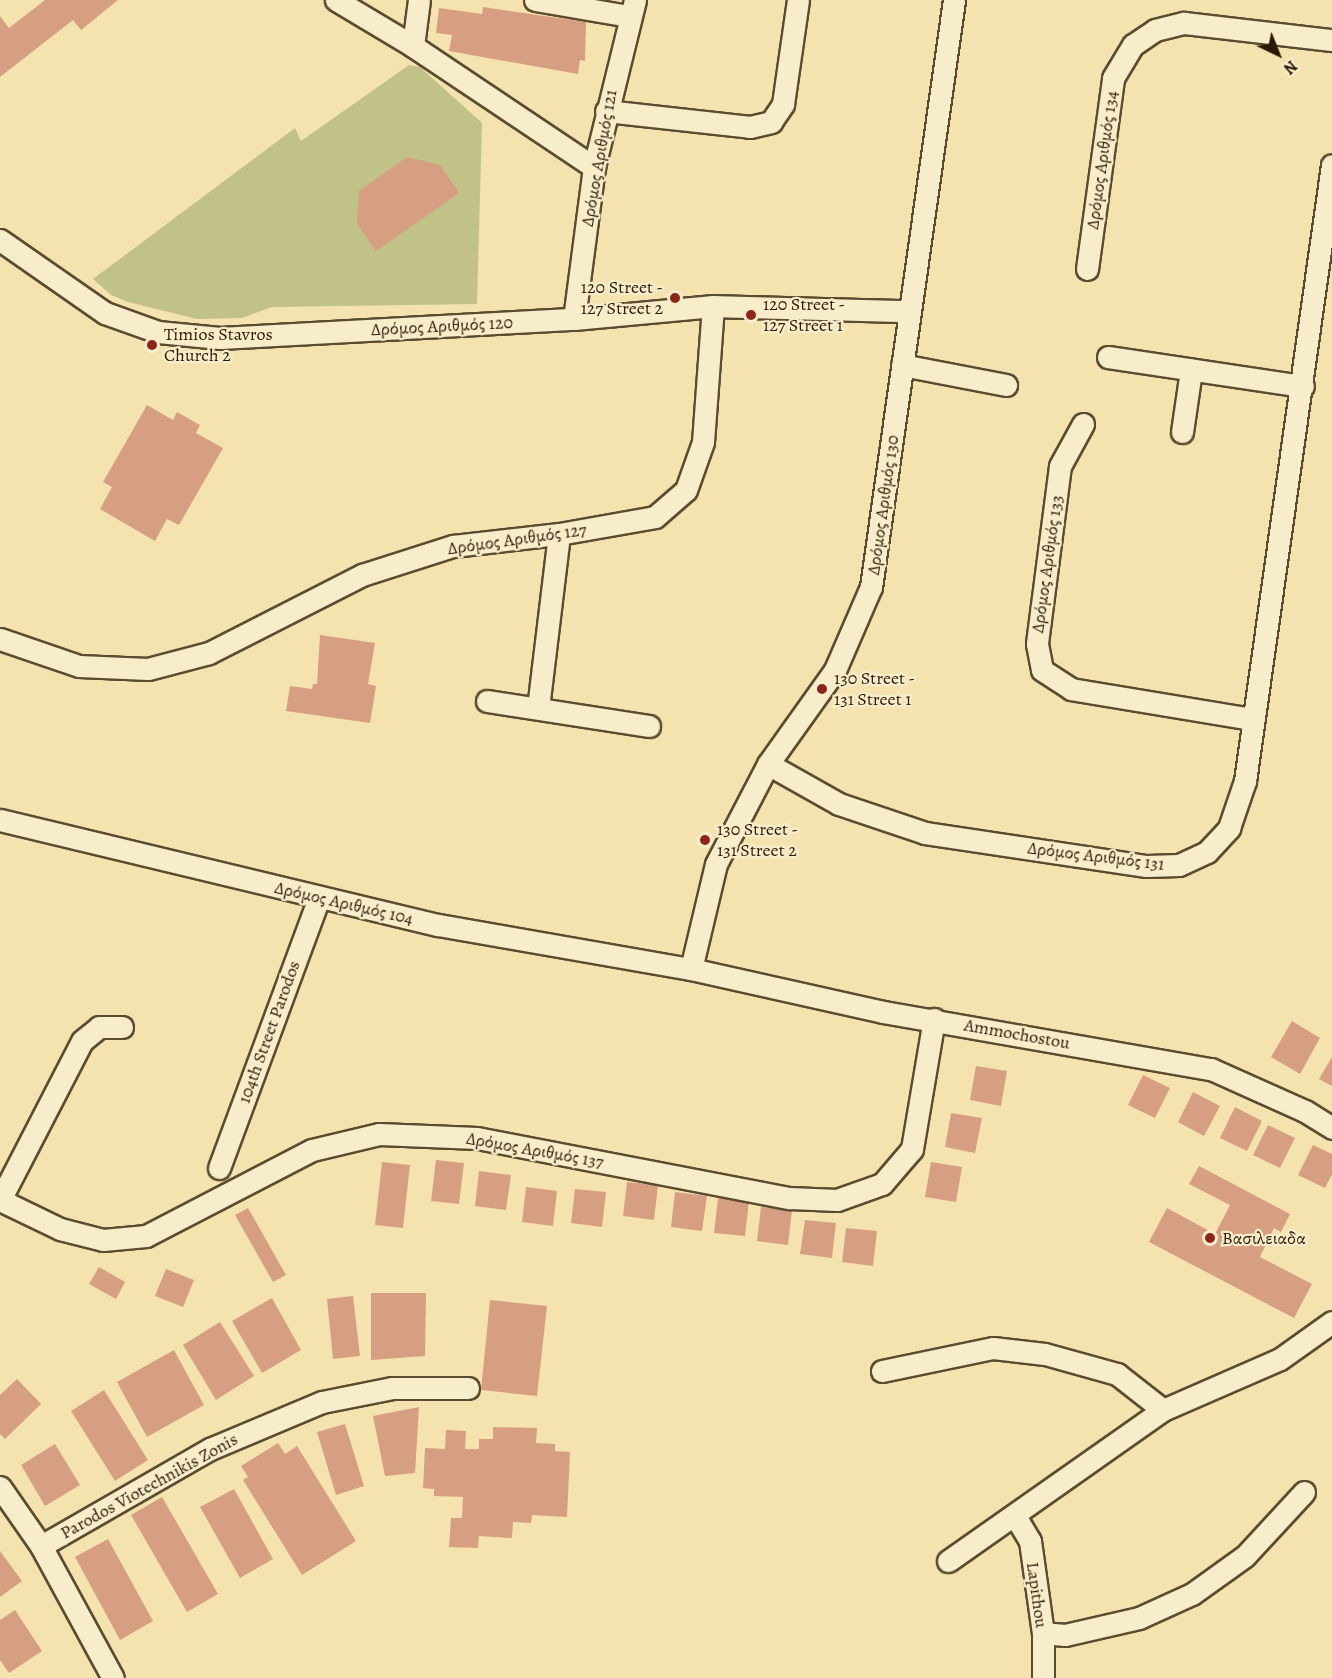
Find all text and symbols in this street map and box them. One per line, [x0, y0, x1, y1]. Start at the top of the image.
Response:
north arrow [1248, 24, 1308, 84]
text: N [1279, 55, 1302, 79]
street label: Δρόμος Αριθμός 121 [576, 88, 622, 228]
street label: Δρόμος Αριθμός 134 [1082, 89, 1122, 231]
place label: 120 Street - 127 Street 2 [580, 277, 663, 320]
marker: 120 Street - 127 Street 2 [668, 291, 682, 305]
place label: 120 Street - 127 Street 1 [763, 294, 846, 336]
marker: 120 Street - 127 Street 1 [744, 308, 758, 322]
street label: Δρόμος Αριθμός 120 [370, 311, 514, 341]
place label: Timios Stavros Church 2 [164, 324, 273, 366]
marker: Timios Stavros Church 2 [145, 338, 159, 352]
street label: Δρόμος Αριθμός 130 [862, 434, 904, 576]
street label: Δρόμος Αριθμός 133 [1027, 494, 1067, 634]
street label: Δρόμος Αριθμός 127 [446, 519, 588, 559]
place label: 130 Street - 131 Street 1 [834, 668, 915, 710]
marker: 130 Street - 131 Street 1 [815, 682, 829, 696]
place label: 130 Street - 131 Street 2 [717, 819, 798, 862]
marker: 130 Street - 131 Street 2 [698, 833, 712, 847]
street label: Δρόμος Αριθμός 131 [1026, 837, 1166, 875]
street label: Δρόμος Αριθμός 104 [273, 877, 415, 929]
street label: 104th Street Parodos [233, 958, 305, 1106]
street label: Ammochostou [962, 1014, 1072, 1054]
street label: Δρόμος Αριθμός 137 [465, 1127, 605, 1173]
place label: Βασιλειαδα [1222, 1227, 1306, 1249]
marker: Βασιλειαδα [1203, 1231, 1217, 1245]
street label: Parodos Viotechnikis Zonis [57, 1428, 241, 1544]
street label: Lapithou [1022, 1561, 1052, 1629]

